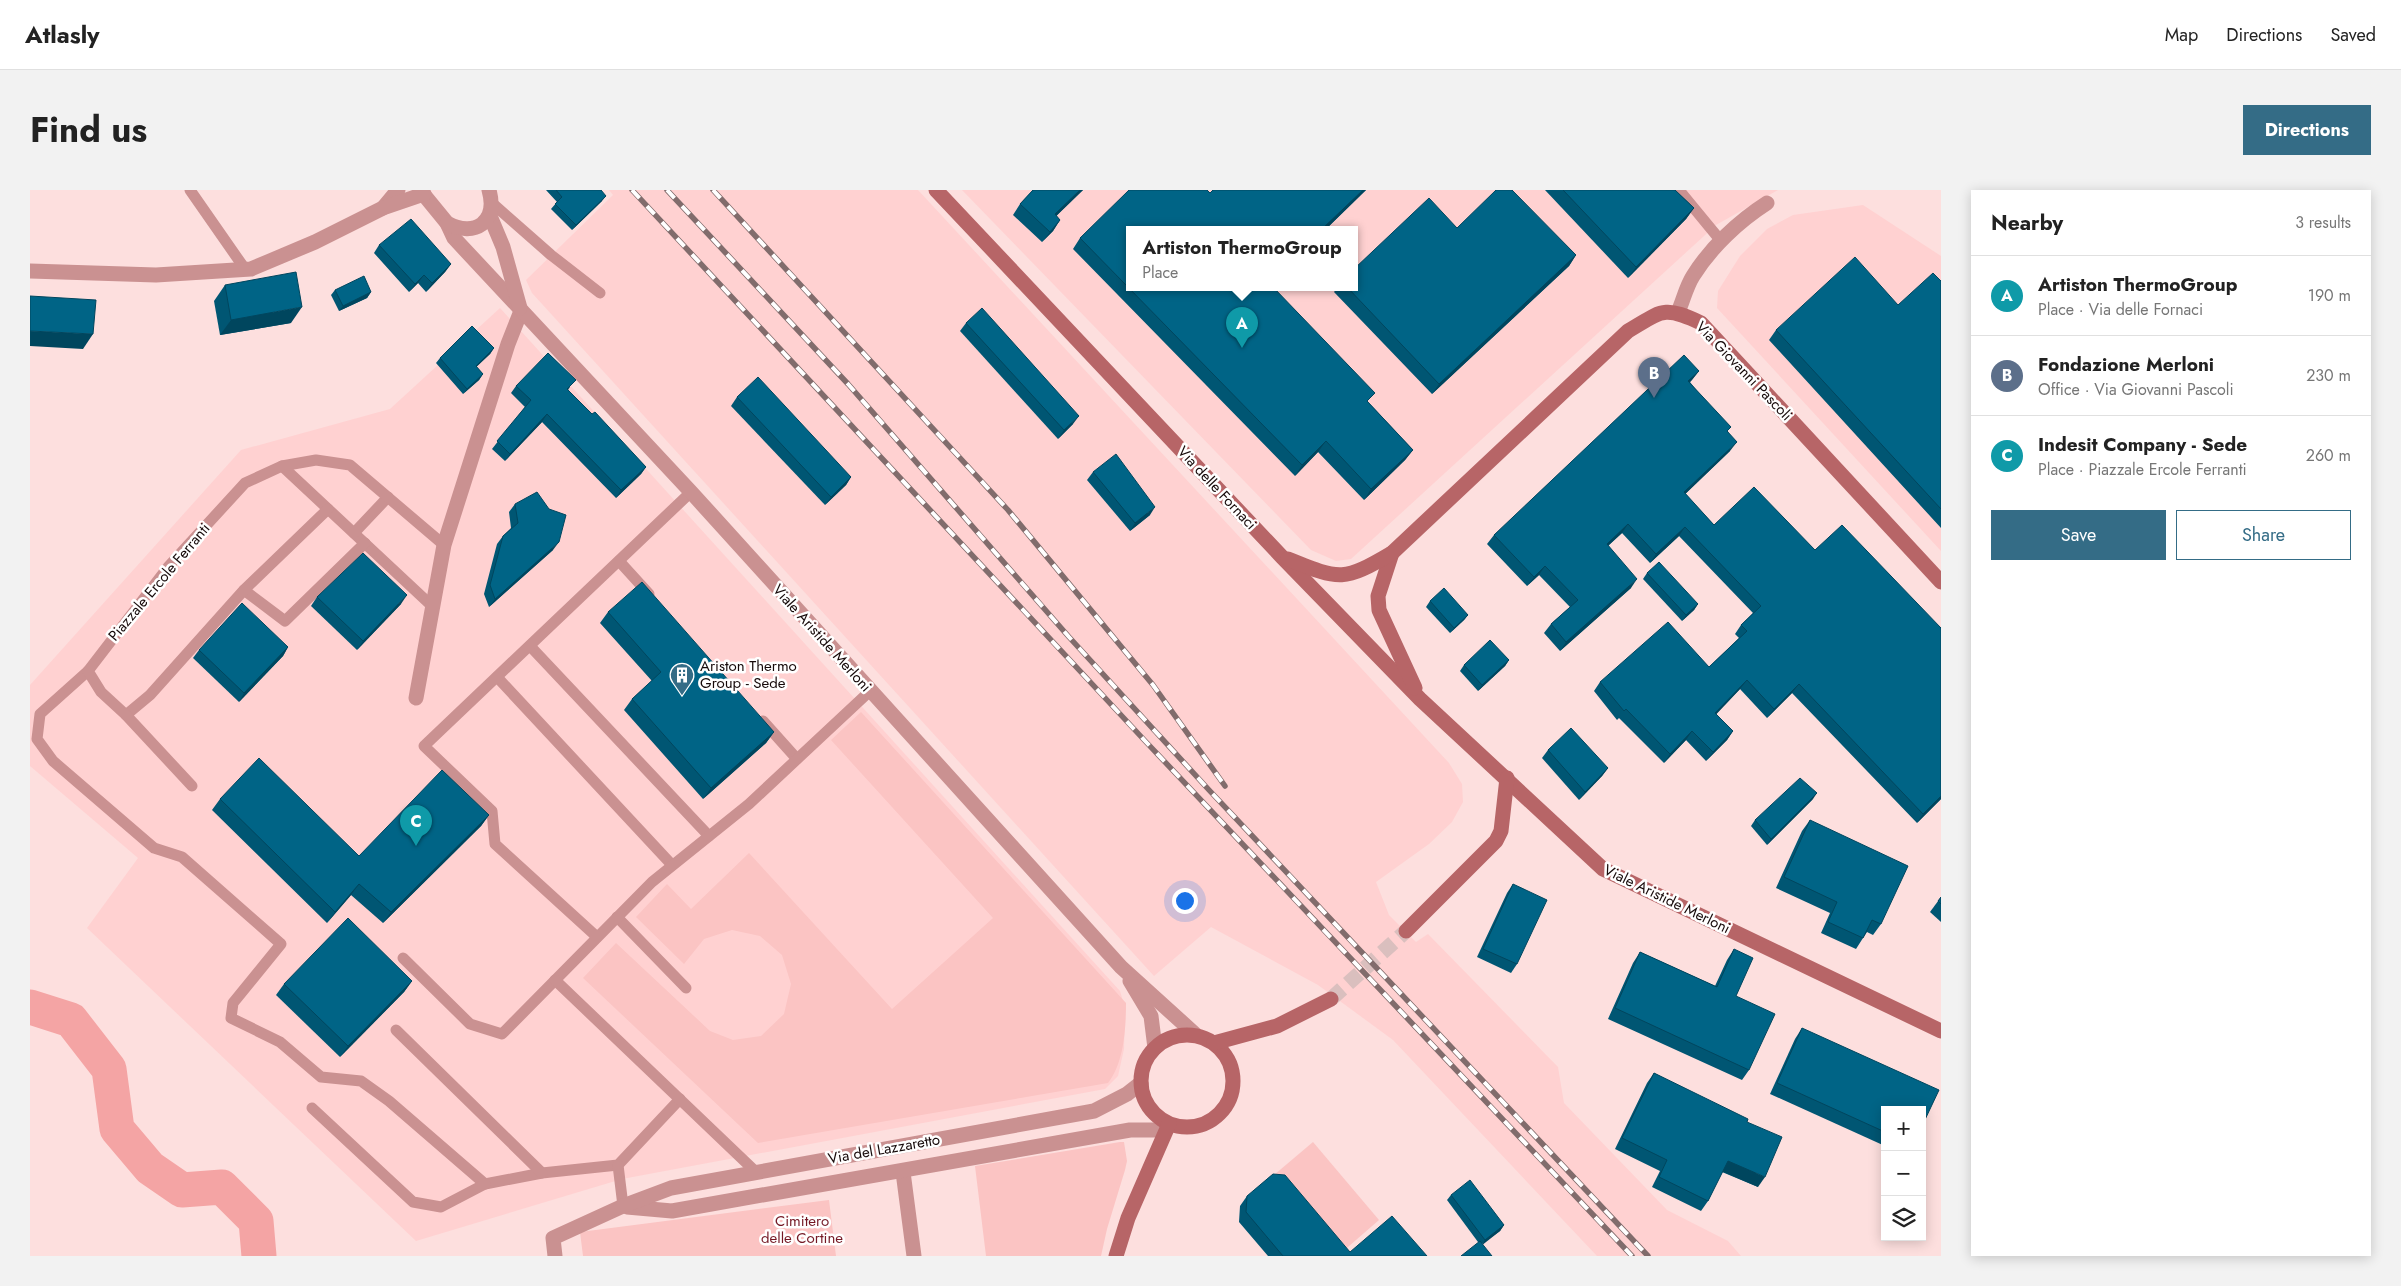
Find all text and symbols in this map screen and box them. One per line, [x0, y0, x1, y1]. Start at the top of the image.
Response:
text: Atlasly [25, 17, 100, 52]
text: Map [2165, 22, 2198, 48]
text: Directions [2226, 22, 2302, 48]
text: Saved [2330, 22, 2376, 48]
text: Find us [30, 105, 147, 155]
button: Directions [2243, 105, 2371, 155]
text: Nearby [1991, 208, 2063, 238]
text: 3 results [2295, 211, 2351, 234]
popup [1126, 226, 1358, 291]
text: Artiston ThermoGroup [1142, 234, 1342, 261]
text: Place [1142, 261, 1178, 284]
text: Artiston ThermoGroup [2038, 271, 2237, 298]
text: A [2001, 284, 2013, 307]
text: 190 m [2308, 284, 2351, 307]
text: Place · Via delle Fornaci [2038, 298, 2203, 321]
pin: A [1226, 307, 1258, 348]
street label: Via Giovanni Pascoli [1691, 316, 1797, 426]
text: Fondazione Merloni [2038, 351, 2214, 378]
pin: B [1638, 357, 1670, 398]
text: B [2002, 364, 2012, 387]
text: 230 m [2306, 364, 2351, 387]
text: Office · Via Giovanni Pascoli [2038, 378, 2234, 401]
text: Indesit Company - Sede [2038, 431, 2247, 458]
street label: Via delle Fornaci [1172, 441, 1262, 535]
text: C [2001, 444, 2013, 467]
text: 260 m [2306, 444, 2351, 467]
text: Place · Piazzale Ercole Ferranti [2038, 458, 2247, 481]
button: Save [1991, 510, 2166, 560]
button: Share [2176, 510, 2351, 560]
street label: Piazzale Ercole Ferranti [103, 518, 215, 646]
street label: Viale Aristide Merloni [768, 579, 876, 697]
place label: Ariston Thermo Group - Sede [700, 655, 797, 694]
building icon: Ariston Thermo Group - Sede [669, 662, 695, 696]
pin: C [400, 805, 432, 846]
street label: Viale Aristide Merloni [1600, 859, 1734, 939]
your location [1172, 888, 1198, 914]
map controls [1881, 1106, 1926, 1241]
button: + [1881, 1106, 1926, 1151]
street label: Via del Lazzaretto [826, 1128, 942, 1170]
button: − [1881, 1151, 1926, 1196]
button: layers [1881, 1196, 1926, 1241]
park label: Cimitero delle Cortine [761, 1210, 843, 1249]

